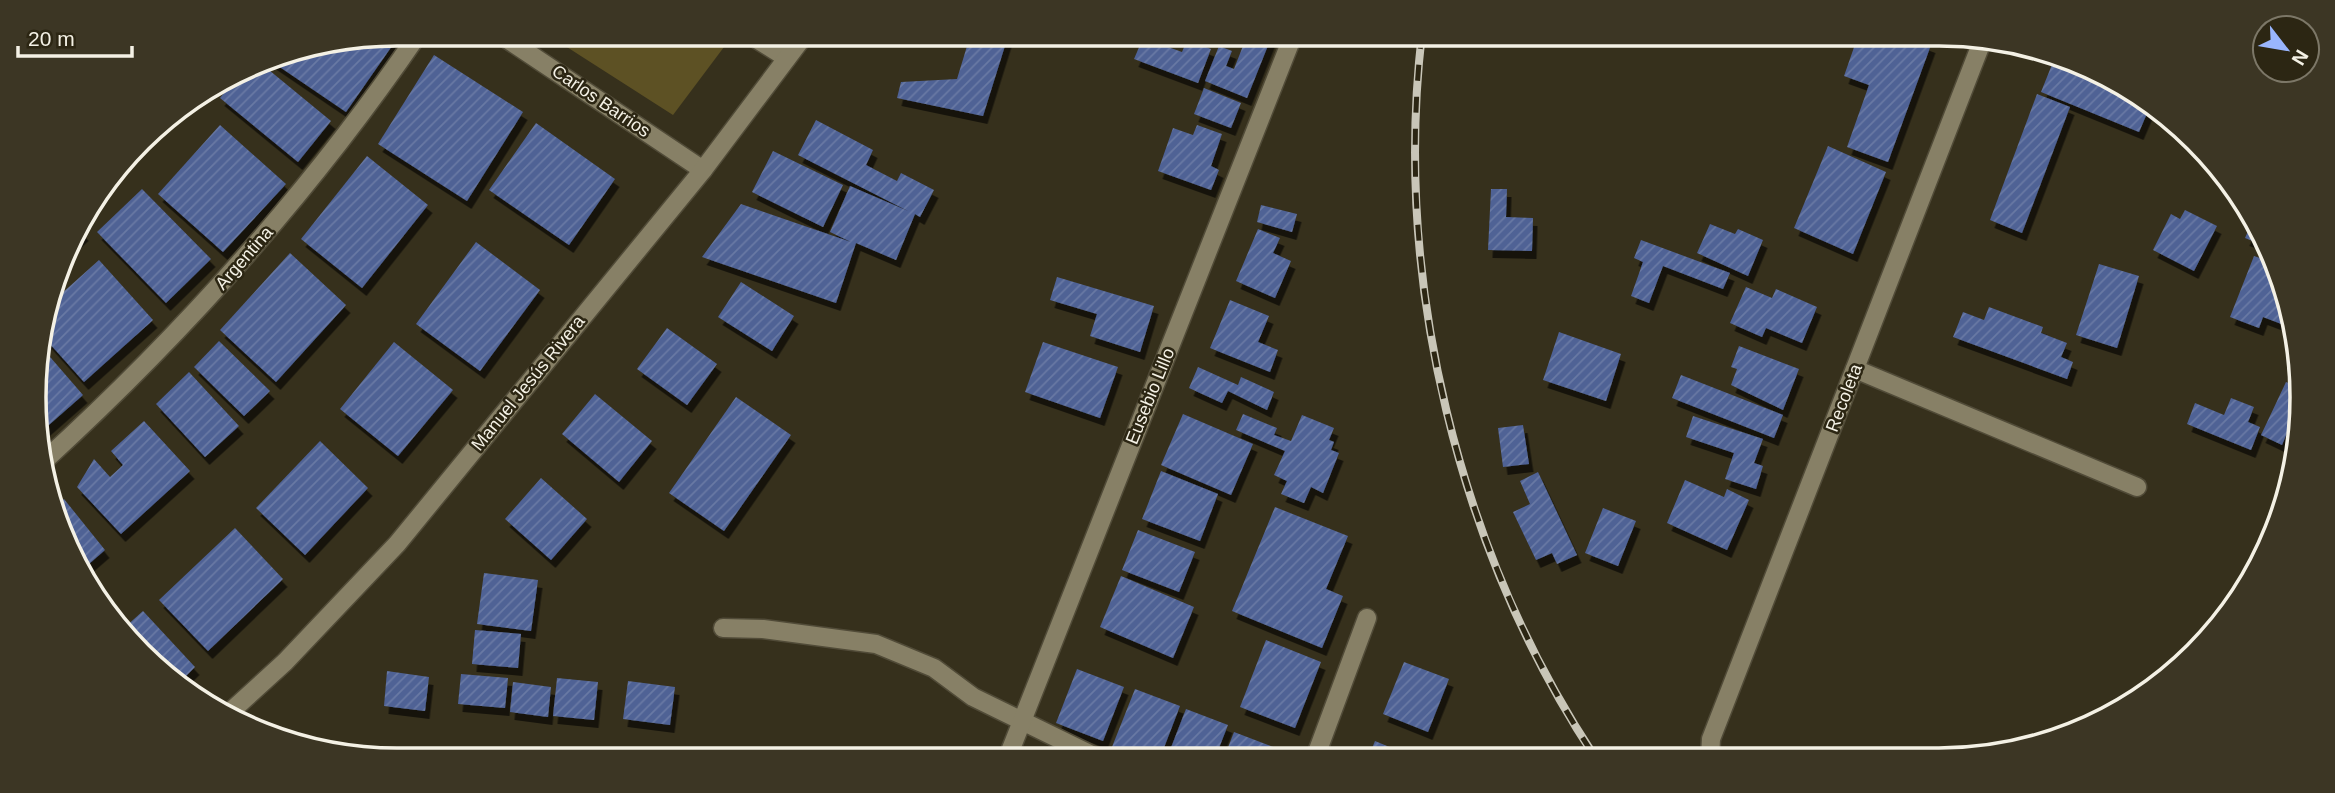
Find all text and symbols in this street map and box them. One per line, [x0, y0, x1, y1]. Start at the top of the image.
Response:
scale bar [18, 14, 131, 58]
north arrow [2251, 14, 2321, 84]
text: 20 m [28, 27, 75, 50]
text: N [2288, 46, 2313, 69]
street label: Carlos Barrios [548, 61, 654, 141]
street label: Argentina [211, 222, 277, 294]
street label: Manuel Jesús Rivera [467, 311, 589, 455]
street label: Eusebio Lillo [1122, 345, 1178, 447]
street label: Recoleta [1822, 360, 1866, 435]

